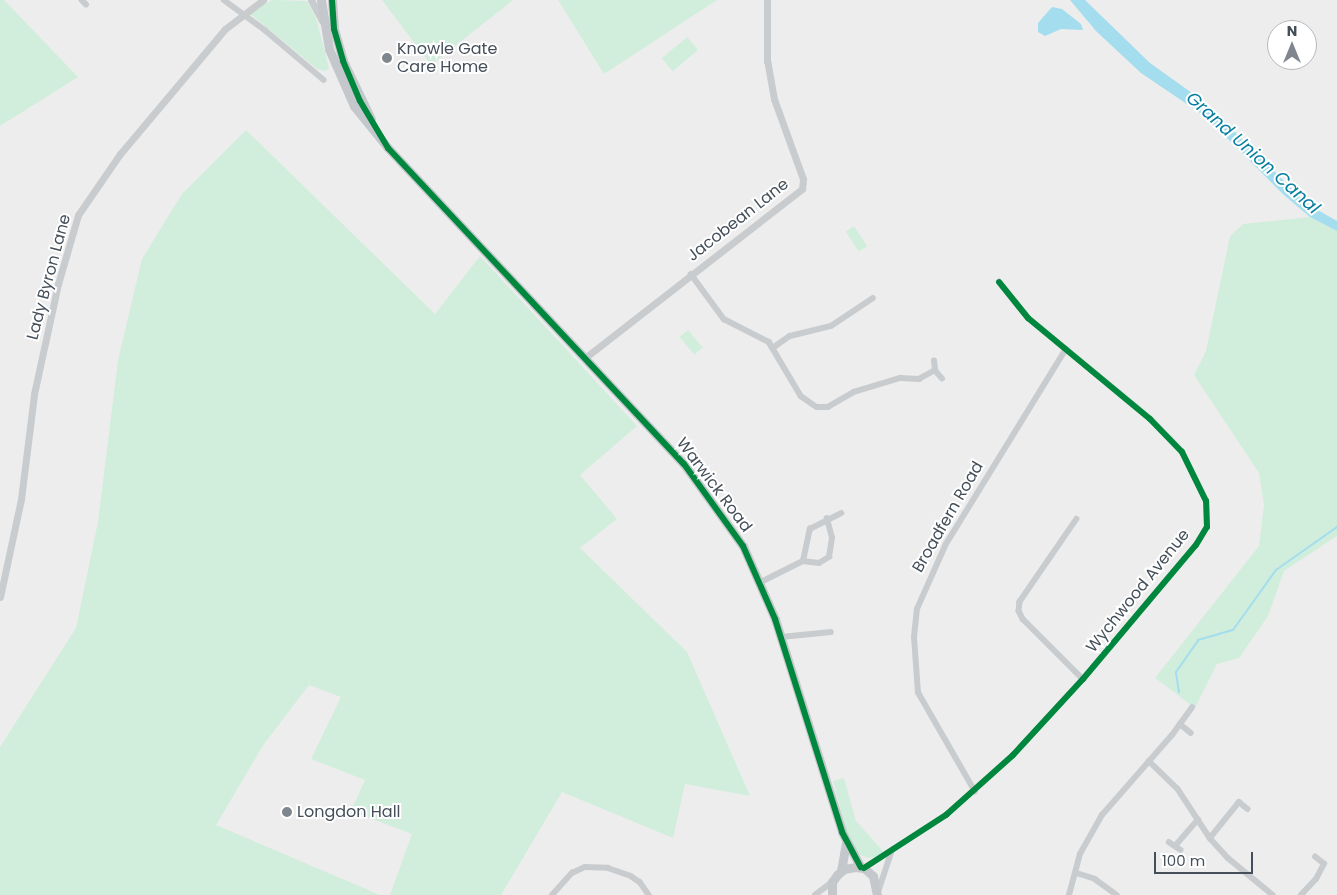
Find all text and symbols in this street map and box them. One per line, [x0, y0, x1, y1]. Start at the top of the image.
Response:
north arrow [1267, 20, 1317, 70]
text: N [1287, 21, 1297, 41]
place label: Knowle Gate Care Home [397, 39, 497, 77]
marker: Knowle Gate Care Home [381, 52, 393, 64]
water label: Grand Union Canal [1182, 87, 1324, 219]
street label: Jacobean Lane [684, 175, 792, 265]
street label: Lady Byron Lane [23, 212, 75, 342]
street label: Warwick Road [672, 434, 756, 536]
street label: Broadfern Road [908, 458, 988, 576]
street label: Wychwood Avenue [1082, 525, 1194, 657]
place label: Longdon Hall [297, 802, 401, 822]
marker: Longdon Hall [281, 806, 293, 818]
scale bar [1157, 842, 1256, 874]
text: 100 m [1162, 850, 1205, 871]

